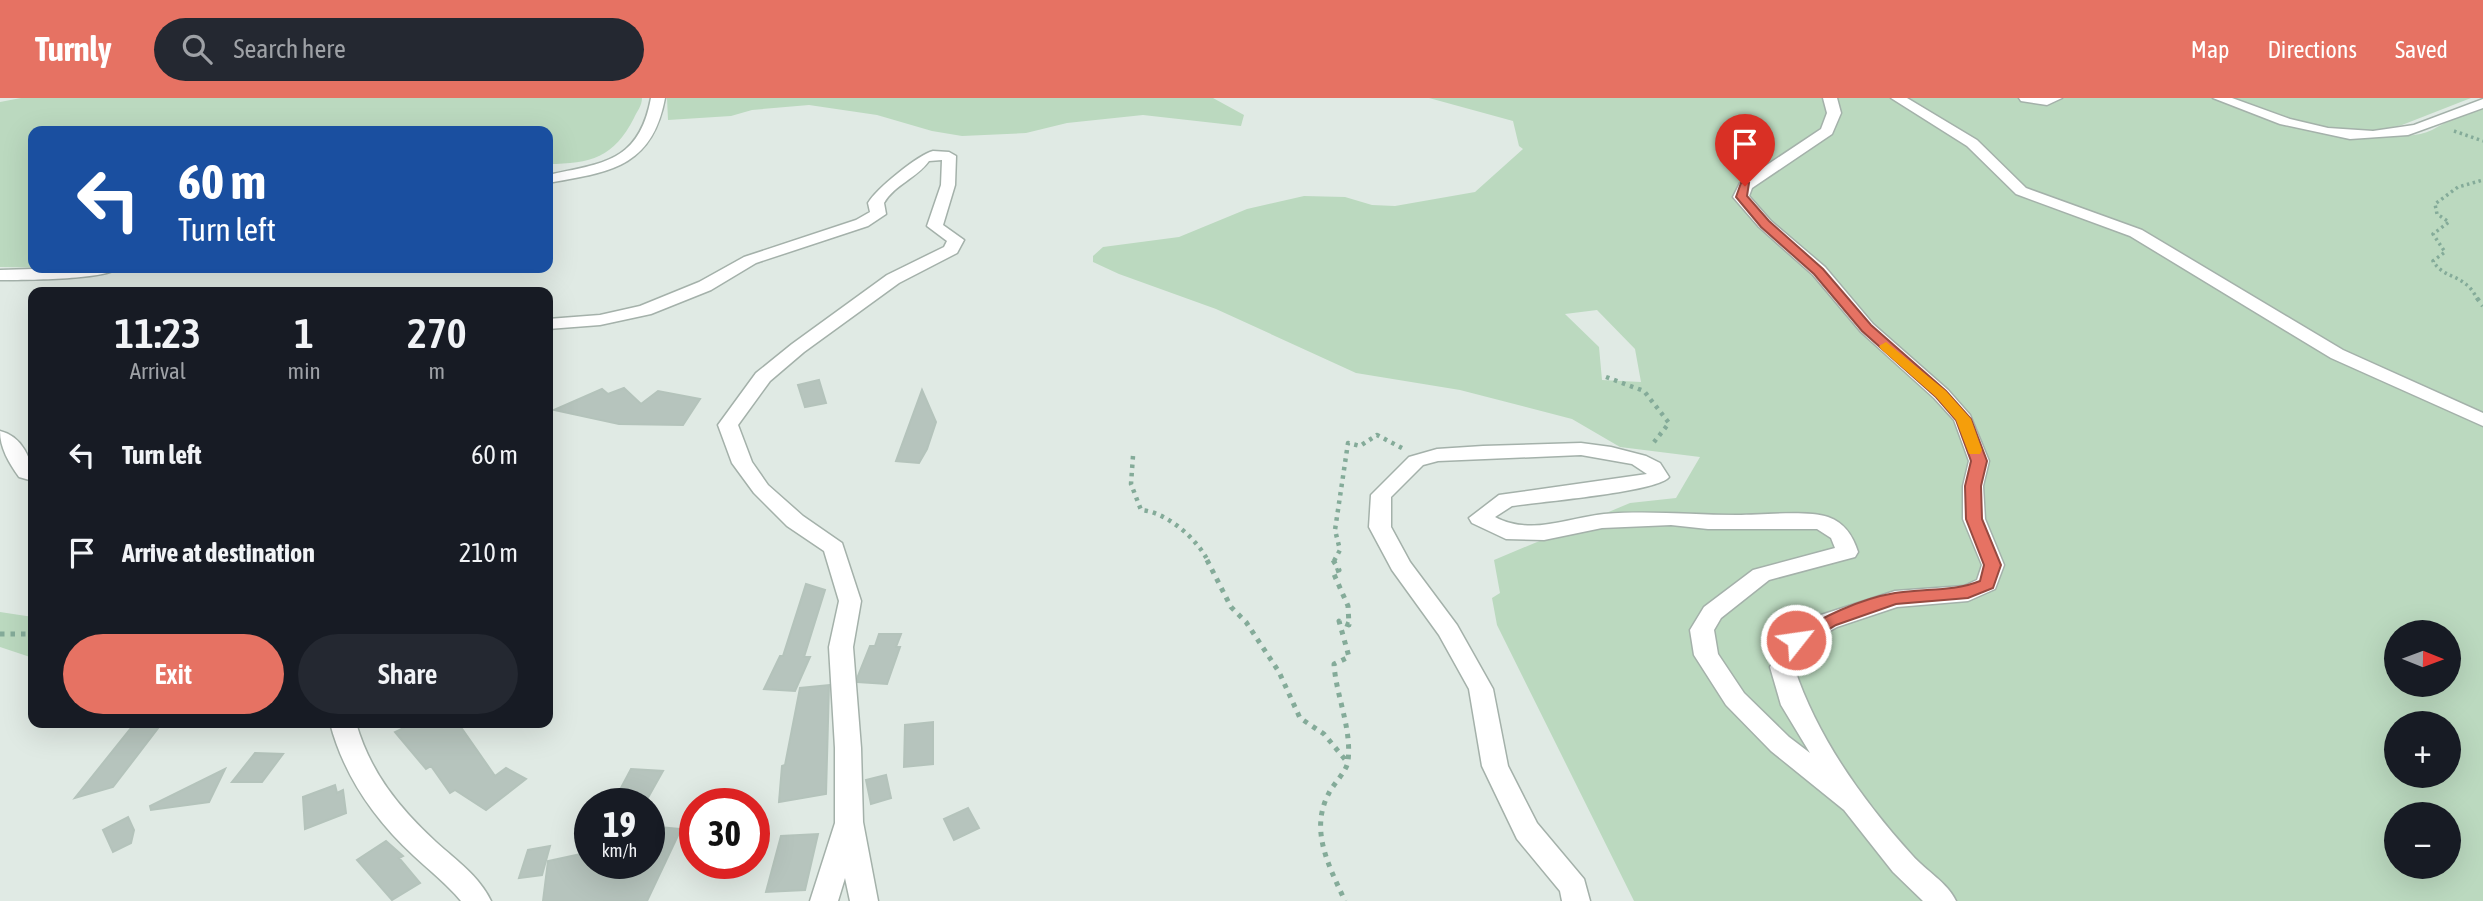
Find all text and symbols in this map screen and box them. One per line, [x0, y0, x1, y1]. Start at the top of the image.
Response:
search box [154, 18, 644, 81]
text: Turnly [35, 30, 112, 68]
icon: search [178, 30, 216, 68]
text: Search here [234, 34, 346, 64]
text: Map [2191, 36, 2229, 63]
text: Directions [2267, 36, 2357, 63]
text: Saved [2395, 36, 2448, 63]
pin [1715, 114, 1775, 186]
icon: arrive [1726, 125, 1764, 163]
text: 60 m [178, 153, 266, 209]
icon: left [63, 154, 154, 245]
text: Turn left [178, 211, 276, 248]
text: 11:23 [115, 309, 201, 357]
text: 1 [294, 309, 314, 357]
text: 270 [407, 309, 466, 357]
text: Arrival [130, 358, 186, 384]
text: min [288, 358, 321, 384]
text: m [429, 358, 445, 384]
icon: left [63, 436, 101, 474]
text: Turn left [122, 440, 202, 470]
text: 60 m [471, 440, 518, 470]
icon: arrive [63, 534, 101, 572]
text: Arrive at destination [122, 538, 315, 568]
text: 210 m [459, 538, 518, 568]
position arrow [1759, 603, 1833, 677]
north arrow [2384, 620, 2460, 696]
map controls [2384, 620, 2461, 879]
button: Exit [63, 634, 284, 714]
button: Share [298, 634, 518, 714]
button: + [2384, 711, 2461, 788]
speed limit sign: 30 [679, 788, 770, 879]
button: − [2384, 802, 2461, 879]
text: 19 [603, 804, 636, 844]
text: km/h [602, 840, 637, 861]

